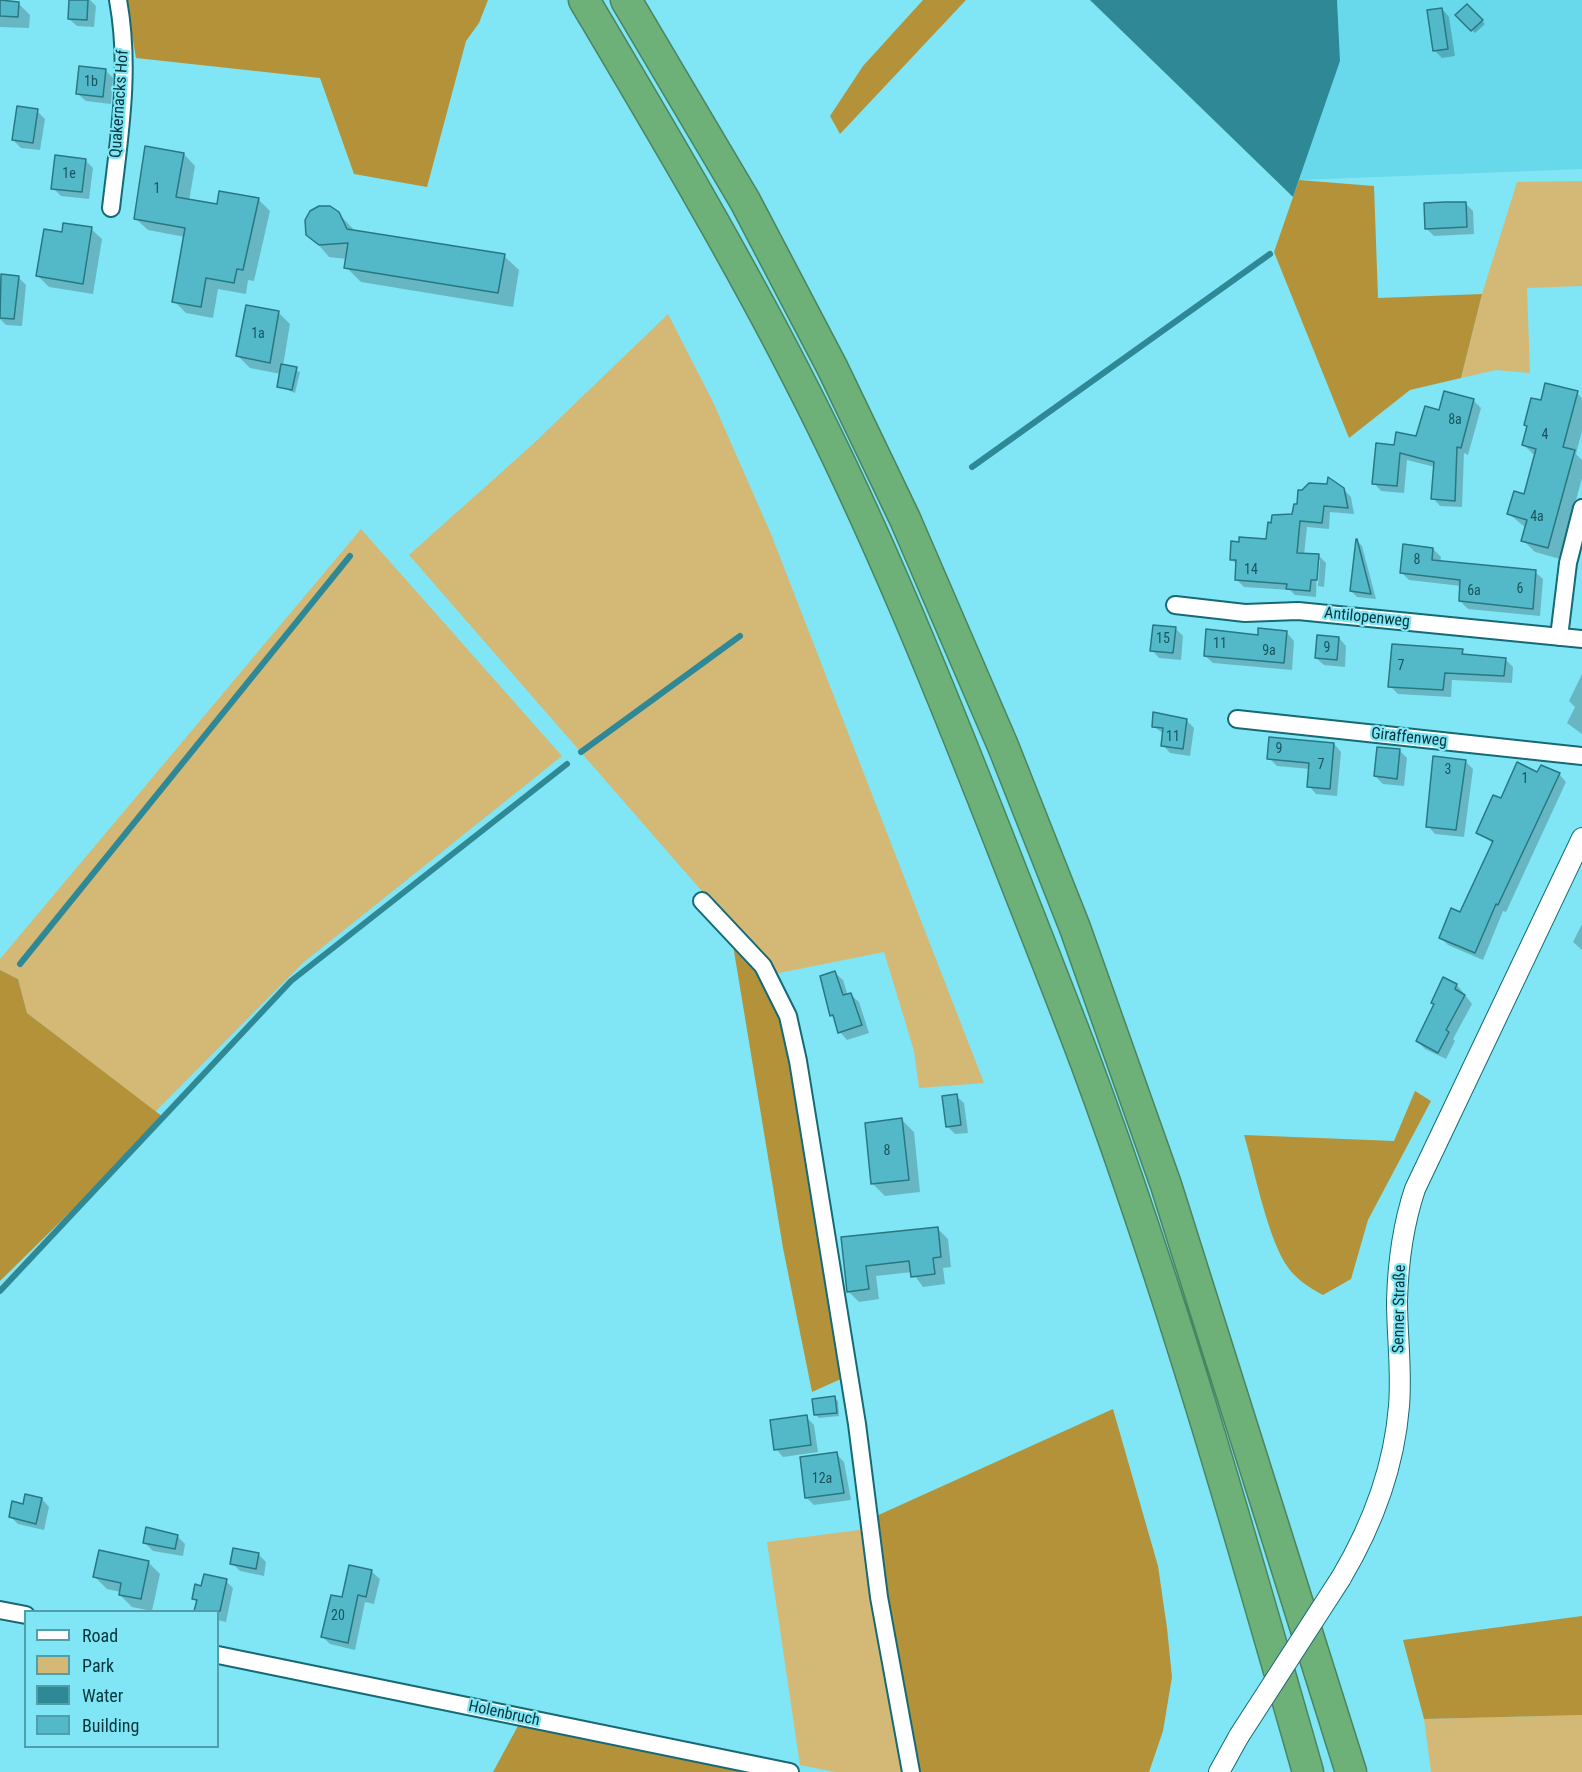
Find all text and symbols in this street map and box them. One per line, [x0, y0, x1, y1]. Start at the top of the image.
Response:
street label: Quakernacks Hof [107, 49, 133, 159]
house number: 1b [84, 74, 98, 90]
house number: 1e [62, 166, 76, 182]
house number: 1 [154, 181, 160, 197]
house number: 1a [251, 326, 265, 342]
house number: 8a [1448, 412, 1462, 428]
house number: 4 [1542, 427, 1548, 443]
house number: 4a [1530, 509, 1544, 525]
house number: 8 [1414, 552, 1420, 568]
house number: 14 [1244, 562, 1258, 578]
house number: 6 [1517, 581, 1523, 597]
house number: 6a [1467, 583, 1481, 599]
street label: Antilopenweg [1323, 604, 1411, 632]
house number: 15 [1156, 631, 1170, 647]
house number: 11 [1213, 636, 1227, 652]
house number: 9 [1324, 640, 1330, 656]
house number: 9a [1262, 643, 1276, 659]
house number: 7 [1398, 658, 1404, 674]
street label: Giraffenweg [1370, 724, 1448, 752]
house number: 11 [1166, 729, 1180, 745]
house number: 9 [1276, 741, 1282, 757]
house number: 7 [1318, 757, 1324, 773]
house number: 3 [1445, 762, 1451, 778]
house number: 1 [1522, 771, 1528, 787]
house number: 8 [884, 1143, 890, 1159]
street label: Senner Straße [1390, 1265, 1410, 1353]
house number: 12a [812, 1471, 832, 1487]
house number: 20 [331, 1608, 345, 1624]
legend [24, 1610, 219, 1748]
text: Road [82, 1625, 118, 1646]
text: Park [82, 1655, 114, 1676]
text: Water [82, 1685, 123, 1706]
street label: Holenbruch [467, 1697, 541, 1731]
text: Building [82, 1715, 139, 1736]

